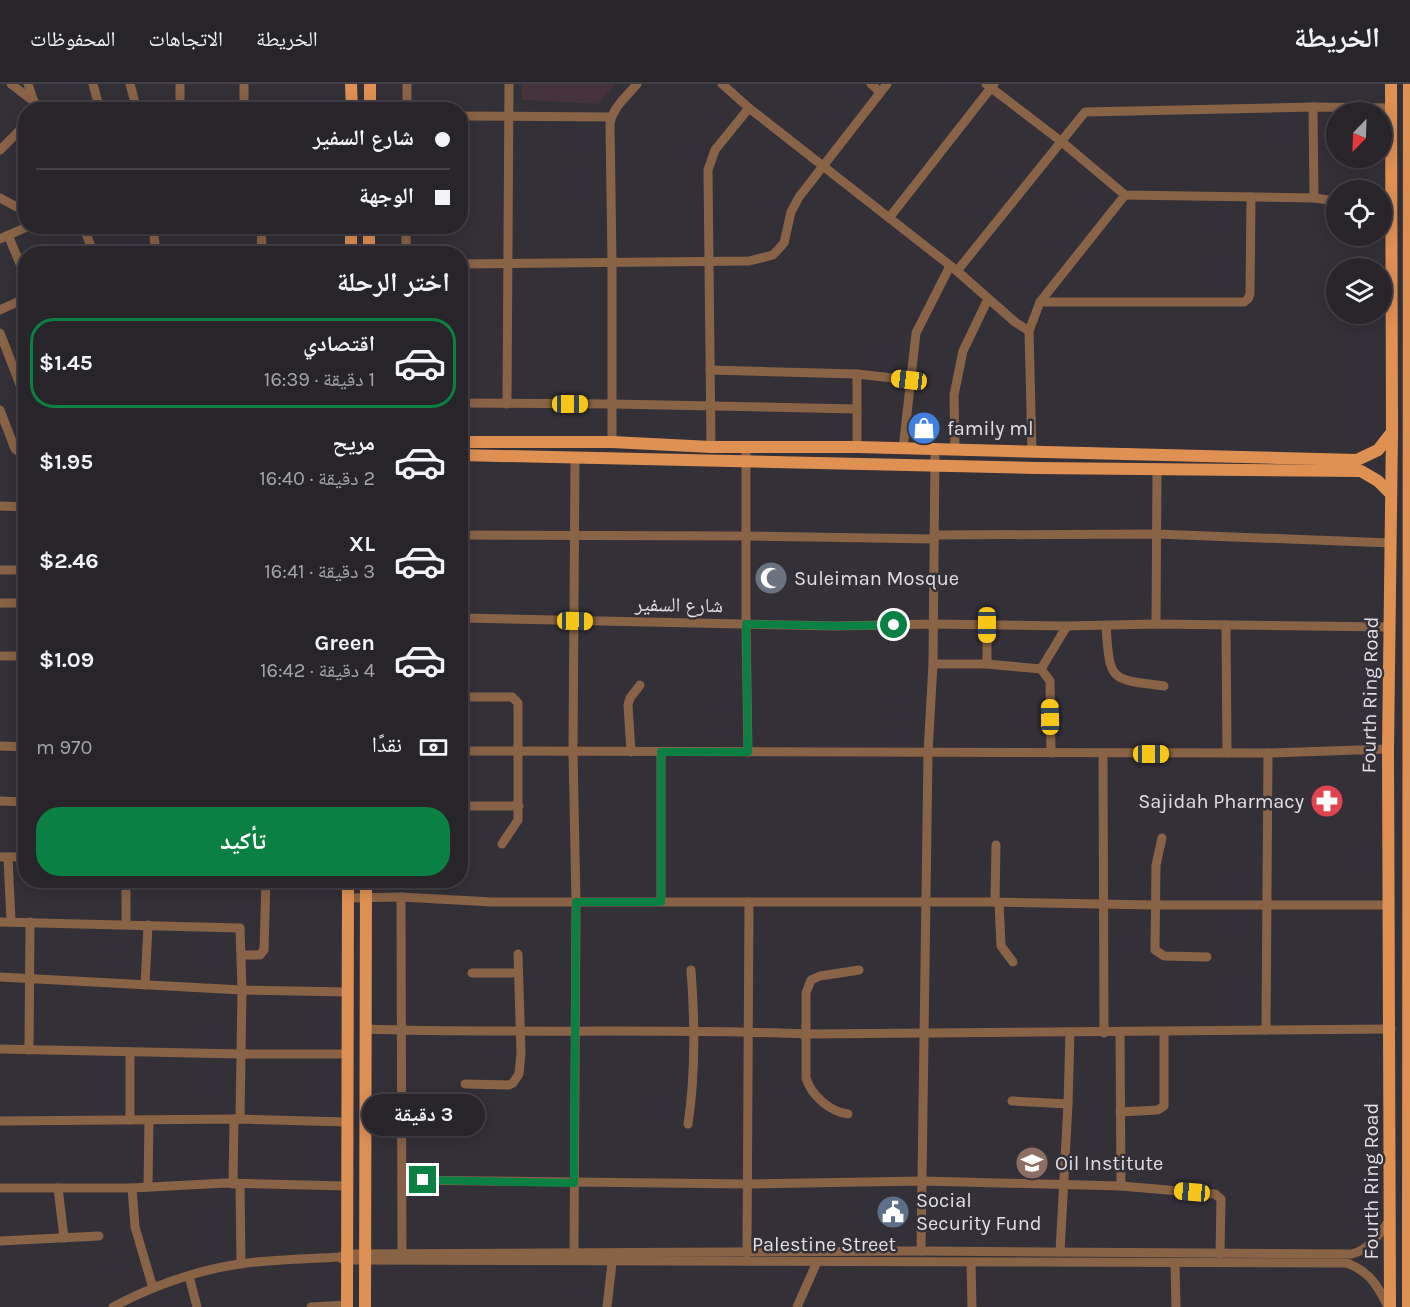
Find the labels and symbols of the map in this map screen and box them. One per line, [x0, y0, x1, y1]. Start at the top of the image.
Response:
north arrow [1326, 102, 1392, 168]
car [890, 369, 928, 391]
car [552, 395, 588, 413]
shop icon: family ml [906, 410, 942, 446]
place label: family ml [947, 417, 1034, 440]
mosque icon: Suleiman Mosque [753, 560, 789, 596]
place label: Suleiman Mosque [794, 567, 959, 590]
street label: شارع السفير [634, 593, 723, 618]
car [978, 607, 996, 643]
route start [880, 611, 907, 638]
car [557, 612, 593, 630]
street label: Fourth Ring Road [1357, 616, 1383, 774]
car [1041, 699, 1059, 735]
car [1133, 745, 1169, 763]
pharmacy icon: Sajidah Pharmacy [1309, 783, 1345, 819]
place label: Sajidah Pharmacy [1138, 790, 1304, 813]
callout: 3 دقيقة [362, 1093, 484, 1135]
street label: Fourth Ring Road [1360, 1103, 1383, 1259]
school or university icon: Oil Institute [1014, 1145, 1050, 1181]
place label: Oil Institute [1055, 1152, 1163, 1175]
route end [409, 1166, 436, 1193]
car [1173, 1181, 1211, 1203]
place label: Social Security Fund [916, 1189, 1042, 1235]
public building icon: Social Security Fund [875, 1194, 911, 1230]
street label: Palestine Street [752, 1233, 896, 1256]

